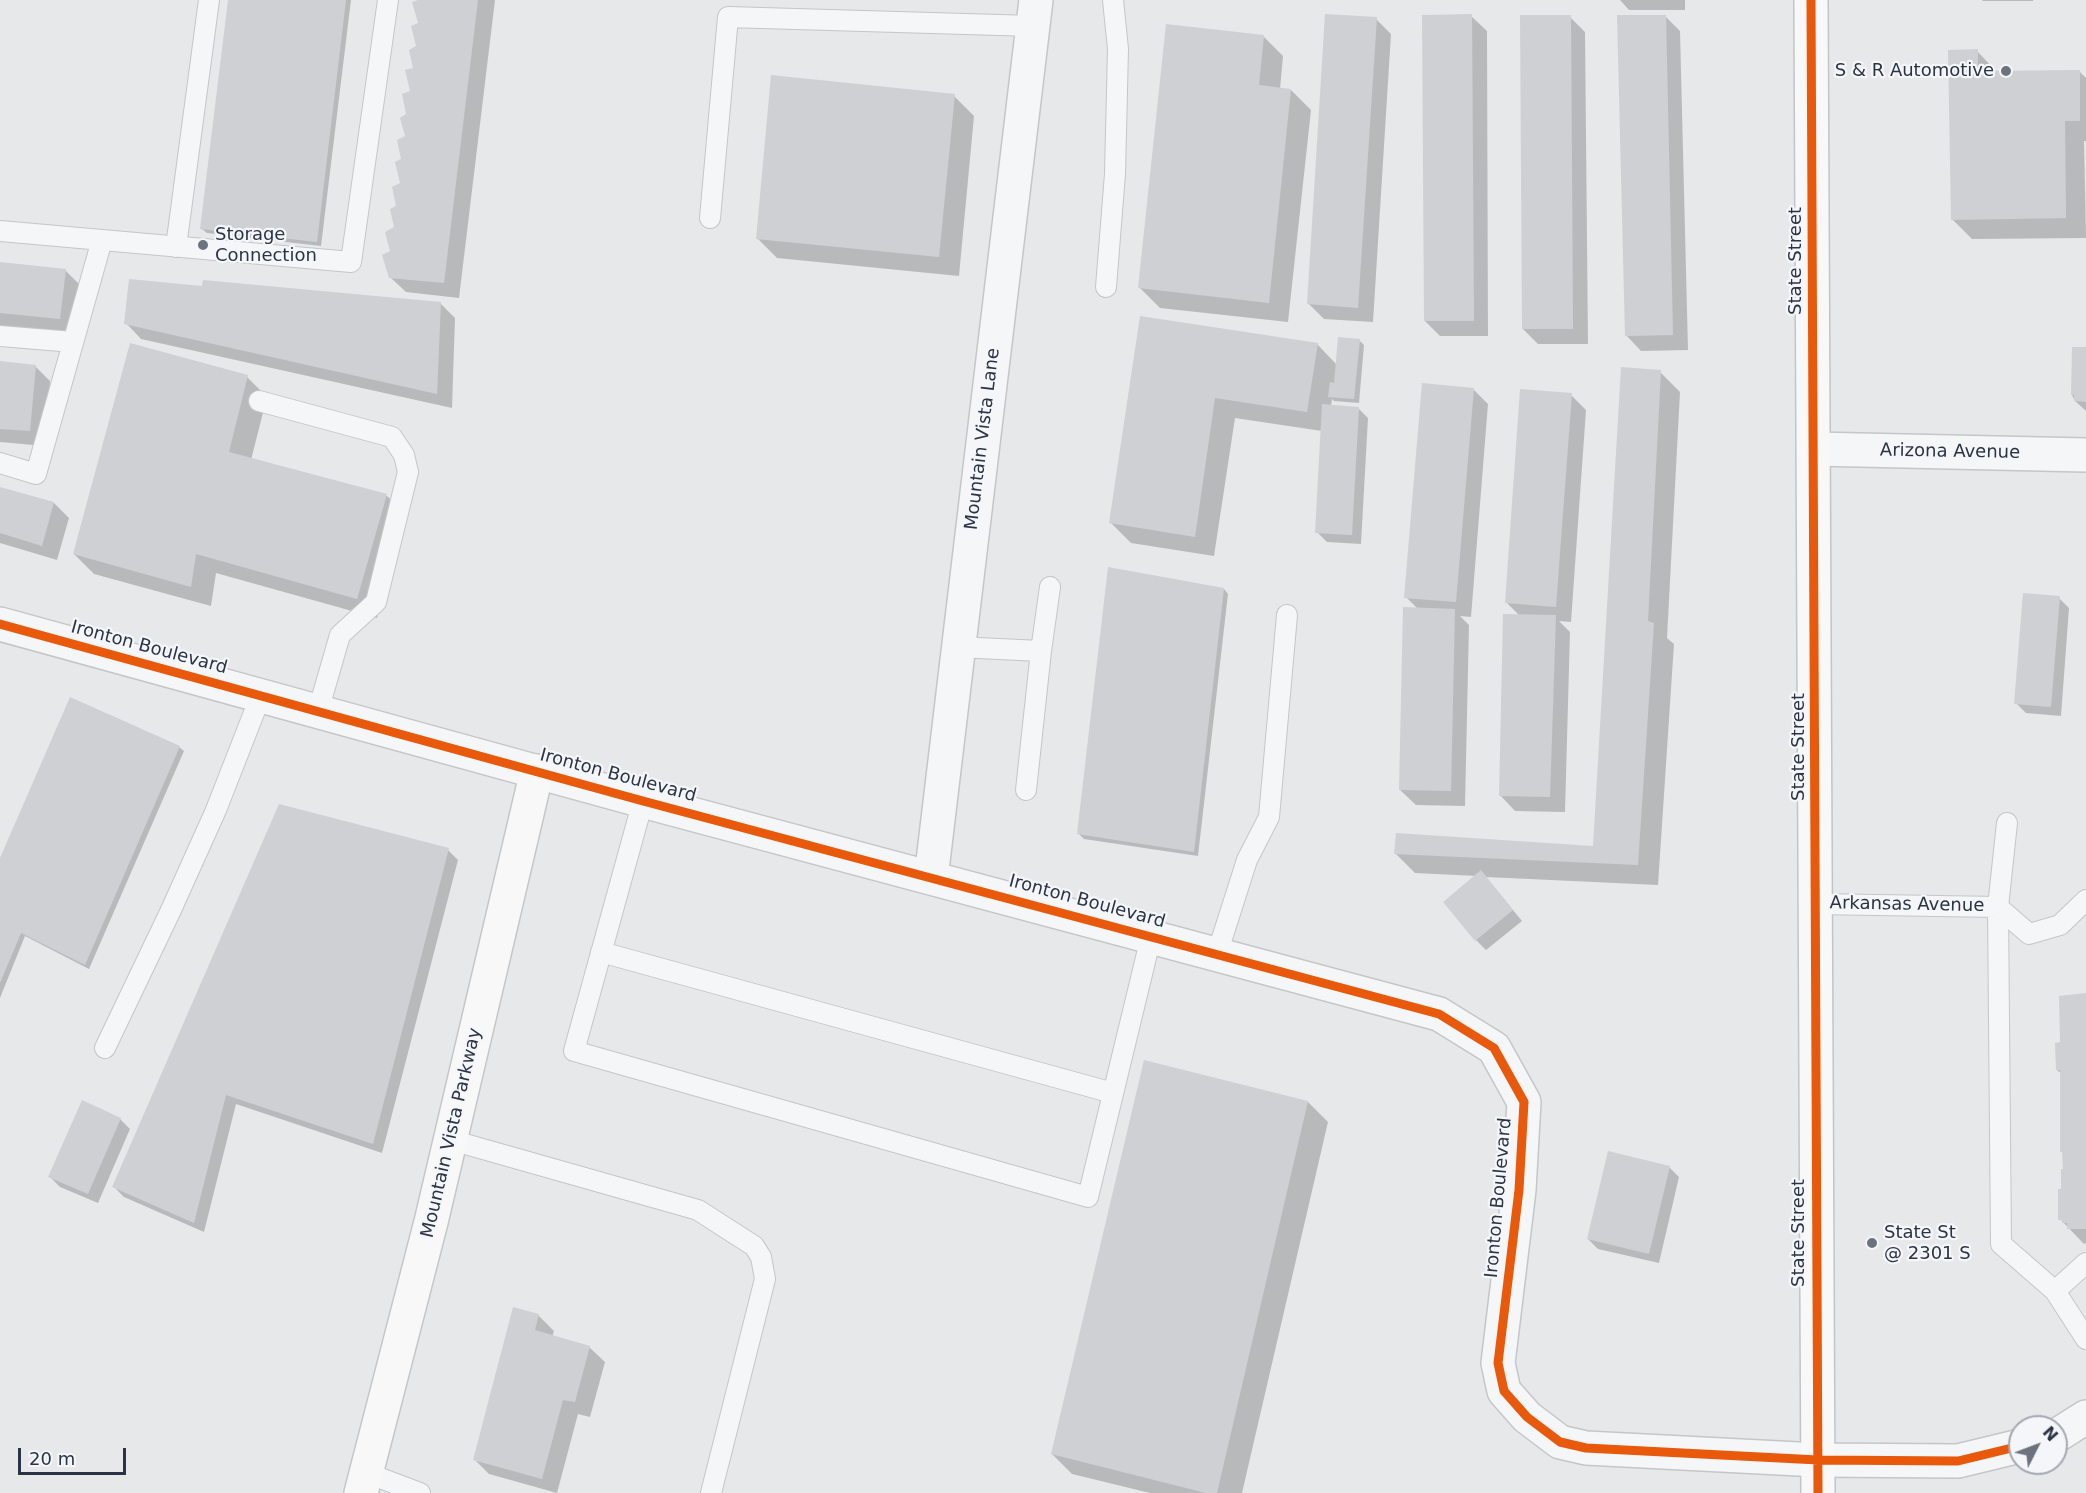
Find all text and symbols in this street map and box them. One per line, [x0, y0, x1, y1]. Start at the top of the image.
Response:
place label: S & R Automotive [1835, 60, 1994, 82]
marker: S & R Automotive [1999, 64, 2013, 78]
street label: State Street [1785, 207, 1807, 315]
place label: Storage Connection [215, 224, 317, 266]
marker: Storage Connection [196, 238, 210, 252]
street label: Mountain Vista Lane [961, 347, 1005, 531]
street label: Arizona Avenue [1880, 440, 2020, 464]
street label: Ironton Boulevard [68, 617, 230, 679]
street label: State Street [1788, 693, 1810, 801]
street label: Ironton Boulevard [537, 745, 699, 807]
street label: Ironton Boulevard [1006, 871, 1168, 933]
street label: Arkansas Avenue [1830, 893, 1984, 917]
street label: Mountain Vista Parkway [417, 1026, 487, 1240]
street label: Ironton Boulevard [1481, 1117, 1517, 1279]
street label: State Street [1788, 1179, 1810, 1287]
place label: State St @ 2301 S [1884, 1222, 1971, 1264]
marker: State St @ 2301 S [1865, 1236, 1879, 1250]
north arrow [2008, 1415, 2068, 1475]
text: N [2039, 1423, 2062, 1445]
scale bar [21, 1436, 129, 1474]
text: 20 m [29, 1448, 75, 1469]

